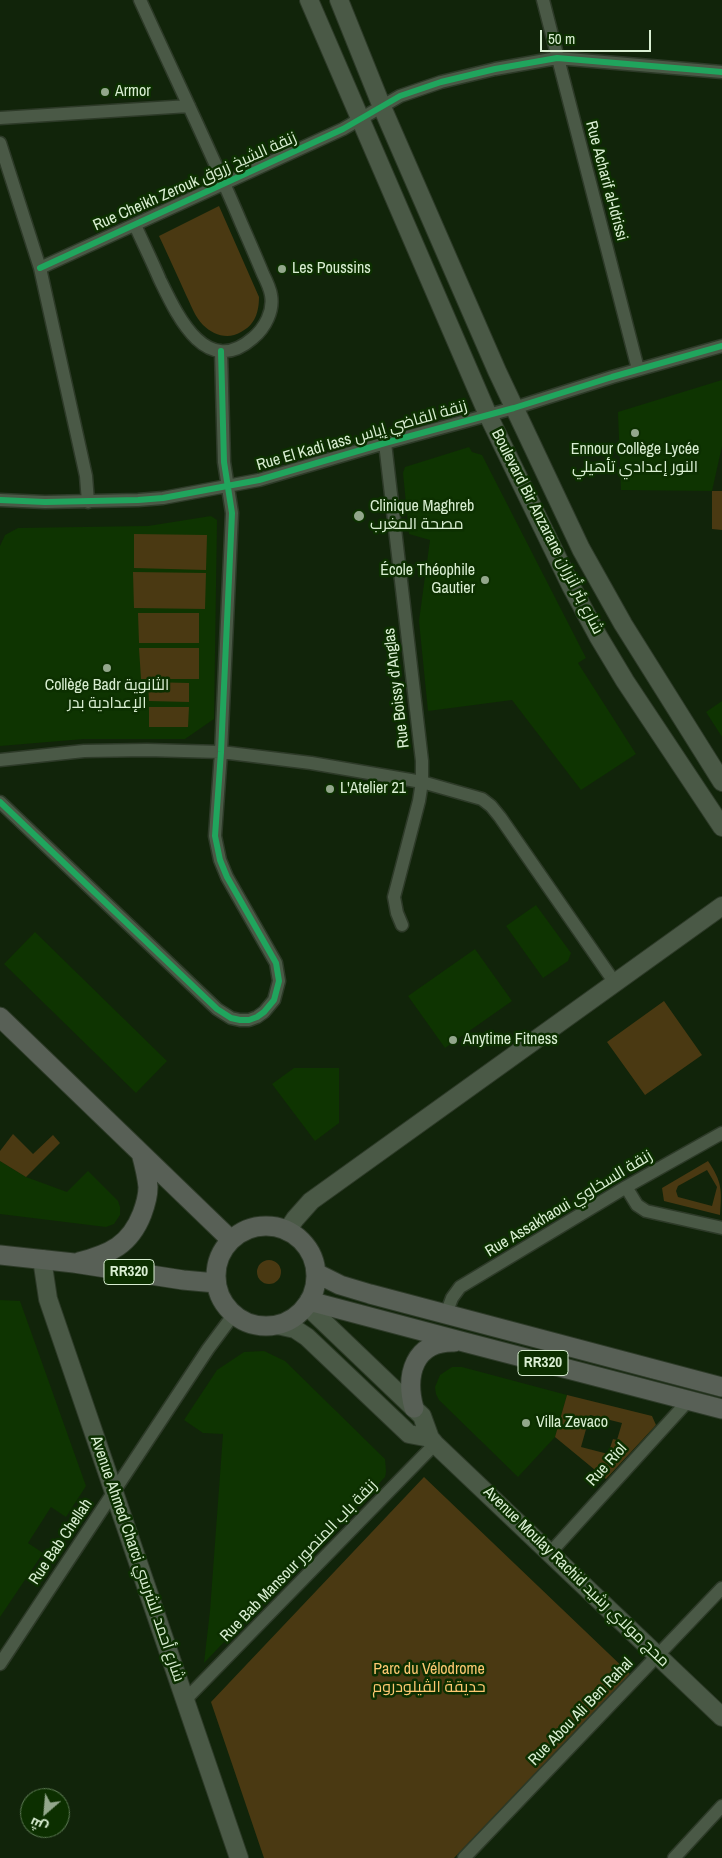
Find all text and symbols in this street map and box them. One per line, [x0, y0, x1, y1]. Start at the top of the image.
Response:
scale bar [542, 20, 653, 52]
text: 50 m [548, 28, 575, 49]
place label: Armor [115, 82, 151, 102]
marker: Armor [99, 86, 111, 98]
street label: Rue Acharif al-Idrissi [581, 119, 631, 243]
street label: Rue Cheikh Zerouk زنقة الشيخ زروق [90, 128, 300, 236]
place label: Les Poussins [292, 259, 371, 279]
marker: Les Poussins [276, 263, 288, 275]
street label: Rue El Kadi Iass زنقة القاضي إياس [254, 397, 470, 475]
street label: Boulevard Bir Anzarane شارع بئر أنزران [487, 426, 607, 638]
marker: Ennour Collège Lycée النور إعدادي تأهيلي [629, 427, 641, 439]
place label: Ennour Collège Lycée النور إعدادي تأهيلي [571, 440, 699, 478]
place label: Clinique Maghreb مصحة المغرب [370, 497, 474, 535]
marker: Clinique Maghreb مصحة المغرب [352, 509, 366, 523]
place label: École Théophile Gautier [380, 561, 475, 599]
marker: École Théophile Gautier [479, 574, 491, 586]
street label: Rue Boissy d’Anglas [380, 627, 414, 749]
marker: Collège Badr الثانوية الإعدادية بدر [101, 662, 113, 674]
place label: Collège Badr الثانوية الإعدادية بدر [45, 676, 169, 714]
place label: L'Atelier 21 [340, 779, 406, 799]
marker: L'Atelier 21 [324, 783, 336, 795]
place label: Anytime Fitness [463, 1030, 558, 1050]
marker: Anytime Fitness [447, 1034, 459, 1046]
street label: Rue Assakhaoui زنقة السخاوي [482, 1146, 656, 1262]
road number: RR320 [104, 1260, 154, 1284]
road number: RR320 [518, 1350, 568, 1376]
place label: Villa Zevaco [536, 1413, 608, 1433]
marker: Villa Zevaco [520, 1417, 532, 1429]
street label: Avenue Ahmed Charci شارع أحمد الشرسي [86, 1433, 188, 1685]
street label: Rue Riol [583, 1440, 631, 1490]
street label: Rue Bab Mansour زنقة باب المنصور [217, 1476, 381, 1646]
street label: Avenue Moulay Rachid محج مولاي رشيد [479, 1483, 673, 1671]
street label: Rue Bab Chellah [25, 1496, 97, 1588]
street label: Rue Abou Ali Ben Rahal [525, 1654, 637, 1770]
park label: Parc du Vélodrome حديقة الڤيلودروم [372, 1660, 486, 1698]
north arrow [20, 1788, 70, 1838]
text: ش [27, 1813, 51, 1838]

